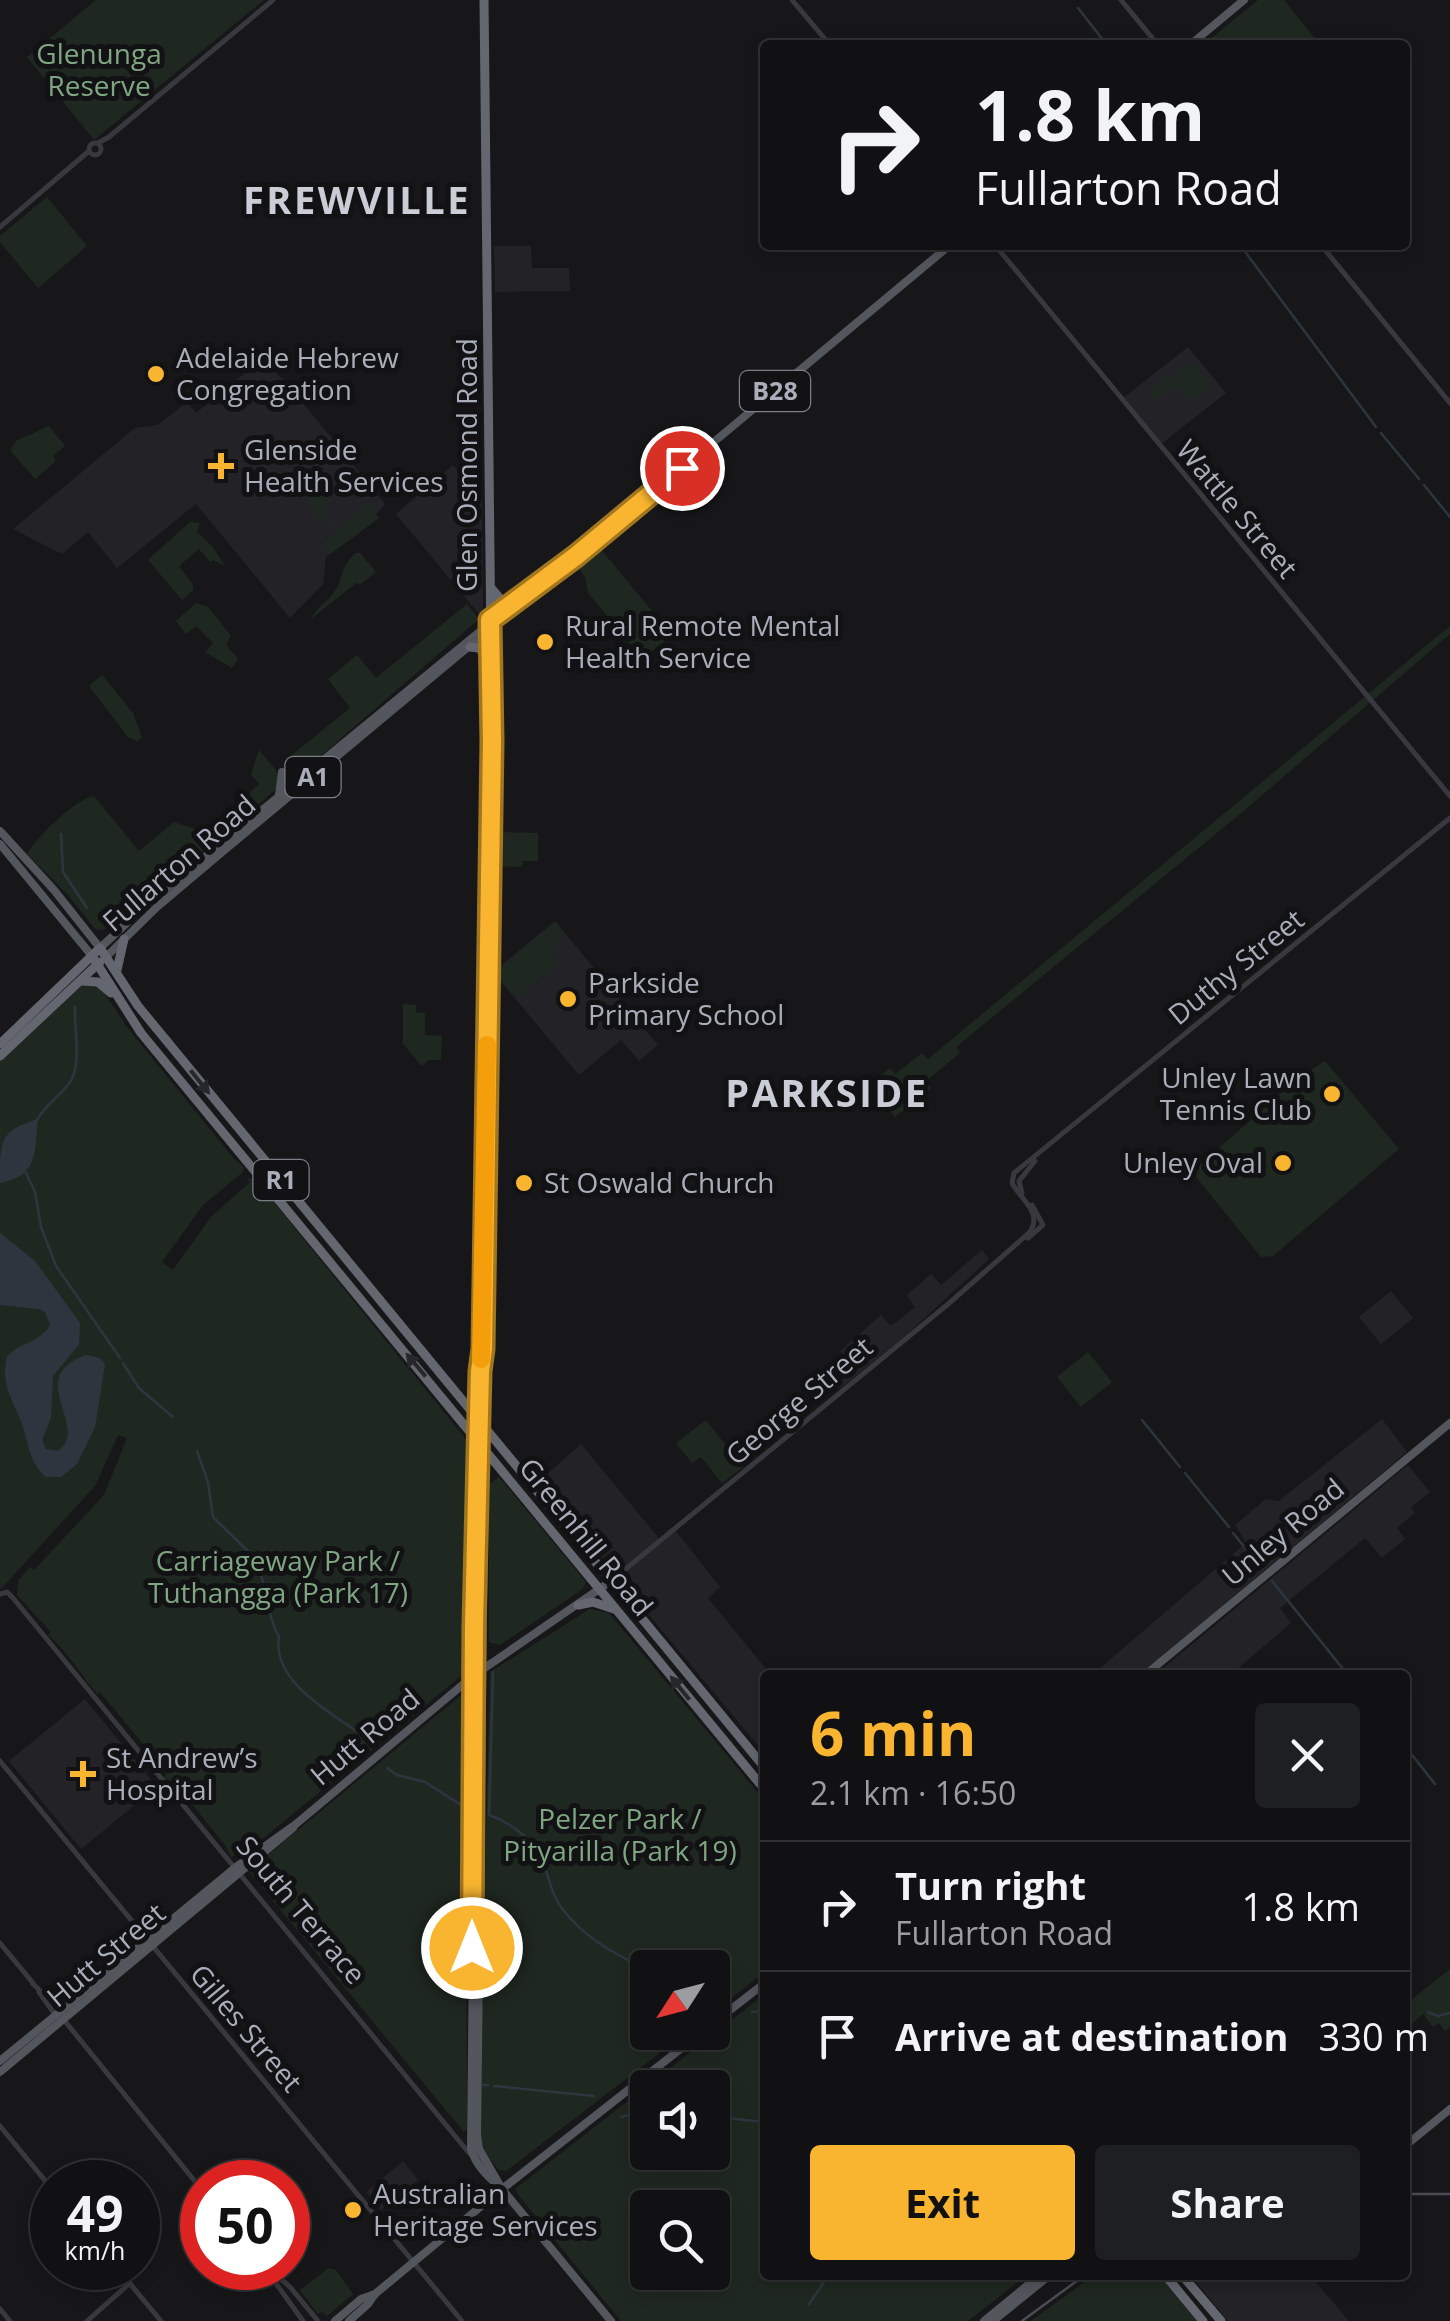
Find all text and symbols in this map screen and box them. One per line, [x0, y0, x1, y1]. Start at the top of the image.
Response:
park label: Glenunga Reserve [36, 34, 162, 104]
text: 1.8 km [975, 66, 1205, 162]
icon: right [810, 80, 940, 210]
text: Fullarton Road [975, 157, 1282, 218]
district label: FREWVILLE [243, 173, 471, 225]
place label: Adelaide Hebrew Congregation [176, 338, 399, 408]
street label: Glen Osmond Road [447, 338, 485, 592]
marker: Adelaide Hebrew Congregation [145, 363, 167, 385]
road number: B28 [740, 371, 810, 411]
pin [640, 426, 725, 511]
place label: Glenside Health Services [244, 430, 443, 500]
street label: Wattle Street [1169, 431, 1307, 586]
icon: arrive [655, 441, 710, 496]
marker: Glenside Health Services [208, 453, 234, 479]
place label: Rural Remote Mental Health Service [565, 606, 840, 676]
marker: Rural Remote Mental Health Service [534, 631, 556, 653]
road number: A1 [286, 757, 340, 797]
street label: Fullarton Road [94, 785, 263, 939]
street label: Duthy Street [1160, 900, 1311, 1033]
place label: Parkside Primary School [588, 963, 784, 1033]
marker: Parkside Primary School [557, 988, 579, 1010]
place label: Unley Lawn Tennis Club [1160, 1058, 1312, 1128]
district label: PARKSIDE [725, 1066, 929, 1118]
one-way arrow [189, 1069, 210, 1094]
marker: Unley Lawn Tennis Club [1321, 1083, 1343, 1105]
place label: Unley Oval [1123, 1143, 1263, 1181]
marker: Unley Oval [1272, 1152, 1294, 1174]
road number: R1 [254, 1160, 308, 1200]
place label: St Oswald Church [544, 1163, 774, 1201]
marker: St Oswald Church [513, 1172, 535, 1194]
street label: George Street [717, 1328, 880, 1473]
one-way arrow [405, 1353, 427, 1378]
street label: Greenhill Road [511, 1449, 662, 1623]
street label: Unley Road [1213, 1469, 1351, 1594]
park label: Carriageway Park / Tuthangga (Park 17) [148, 1541, 408, 1611]
one-way arrow [670, 1675, 692, 1700]
street label: Hutt Road [302, 1679, 427, 1793]
text: 6 min [810, 1692, 977, 1774]
button: close [1255, 1703, 1360, 1808]
place label: St Andrew’s Hospital [106, 1738, 258, 1808]
marker: St Andrew’s Hospital [70, 1761, 96, 1787]
text: 2.1 km · 16:50 [810, 1771, 1016, 1814]
park label: Pelzer Park / Pityarilla (Park 19) [503, 1799, 737, 1869]
street label: South Terrace [229, 1827, 375, 1991]
text: Turn right [895, 1859, 1086, 1911]
icon: right [810, 1879, 865, 1934]
text: 1.8 km [1242, 1880, 1360, 1932]
street label: Hutt Street [38, 1894, 172, 2015]
position arrow [420, 1896, 524, 2000]
text: Fullarton Road [895, 1911, 1113, 1954]
north arrow [630, 1950, 730, 2050]
map controls [630, 1950, 730, 2290]
street label: Gilles Street [182, 1955, 312, 2099]
icon: arrive [810, 2009, 865, 2064]
text: Arrive at destination [895, 2010, 1289, 2062]
text: 330 m [1319, 2010, 1429, 2062]
button: sound [630, 2070, 730, 2170]
button: Exit [810, 2145, 1075, 2260]
button: Share [1095, 2145, 1360, 2260]
speed limit sign: 50 [180, 2160, 310, 2290]
place label: Australian Heritage Services [373, 2174, 598, 2244]
text: 49 [66, 2179, 124, 2247]
button: search [630, 2190, 730, 2290]
marker: Australian Heritage Services [342, 2199, 364, 2221]
text: km/h [65, 2233, 125, 2267]

